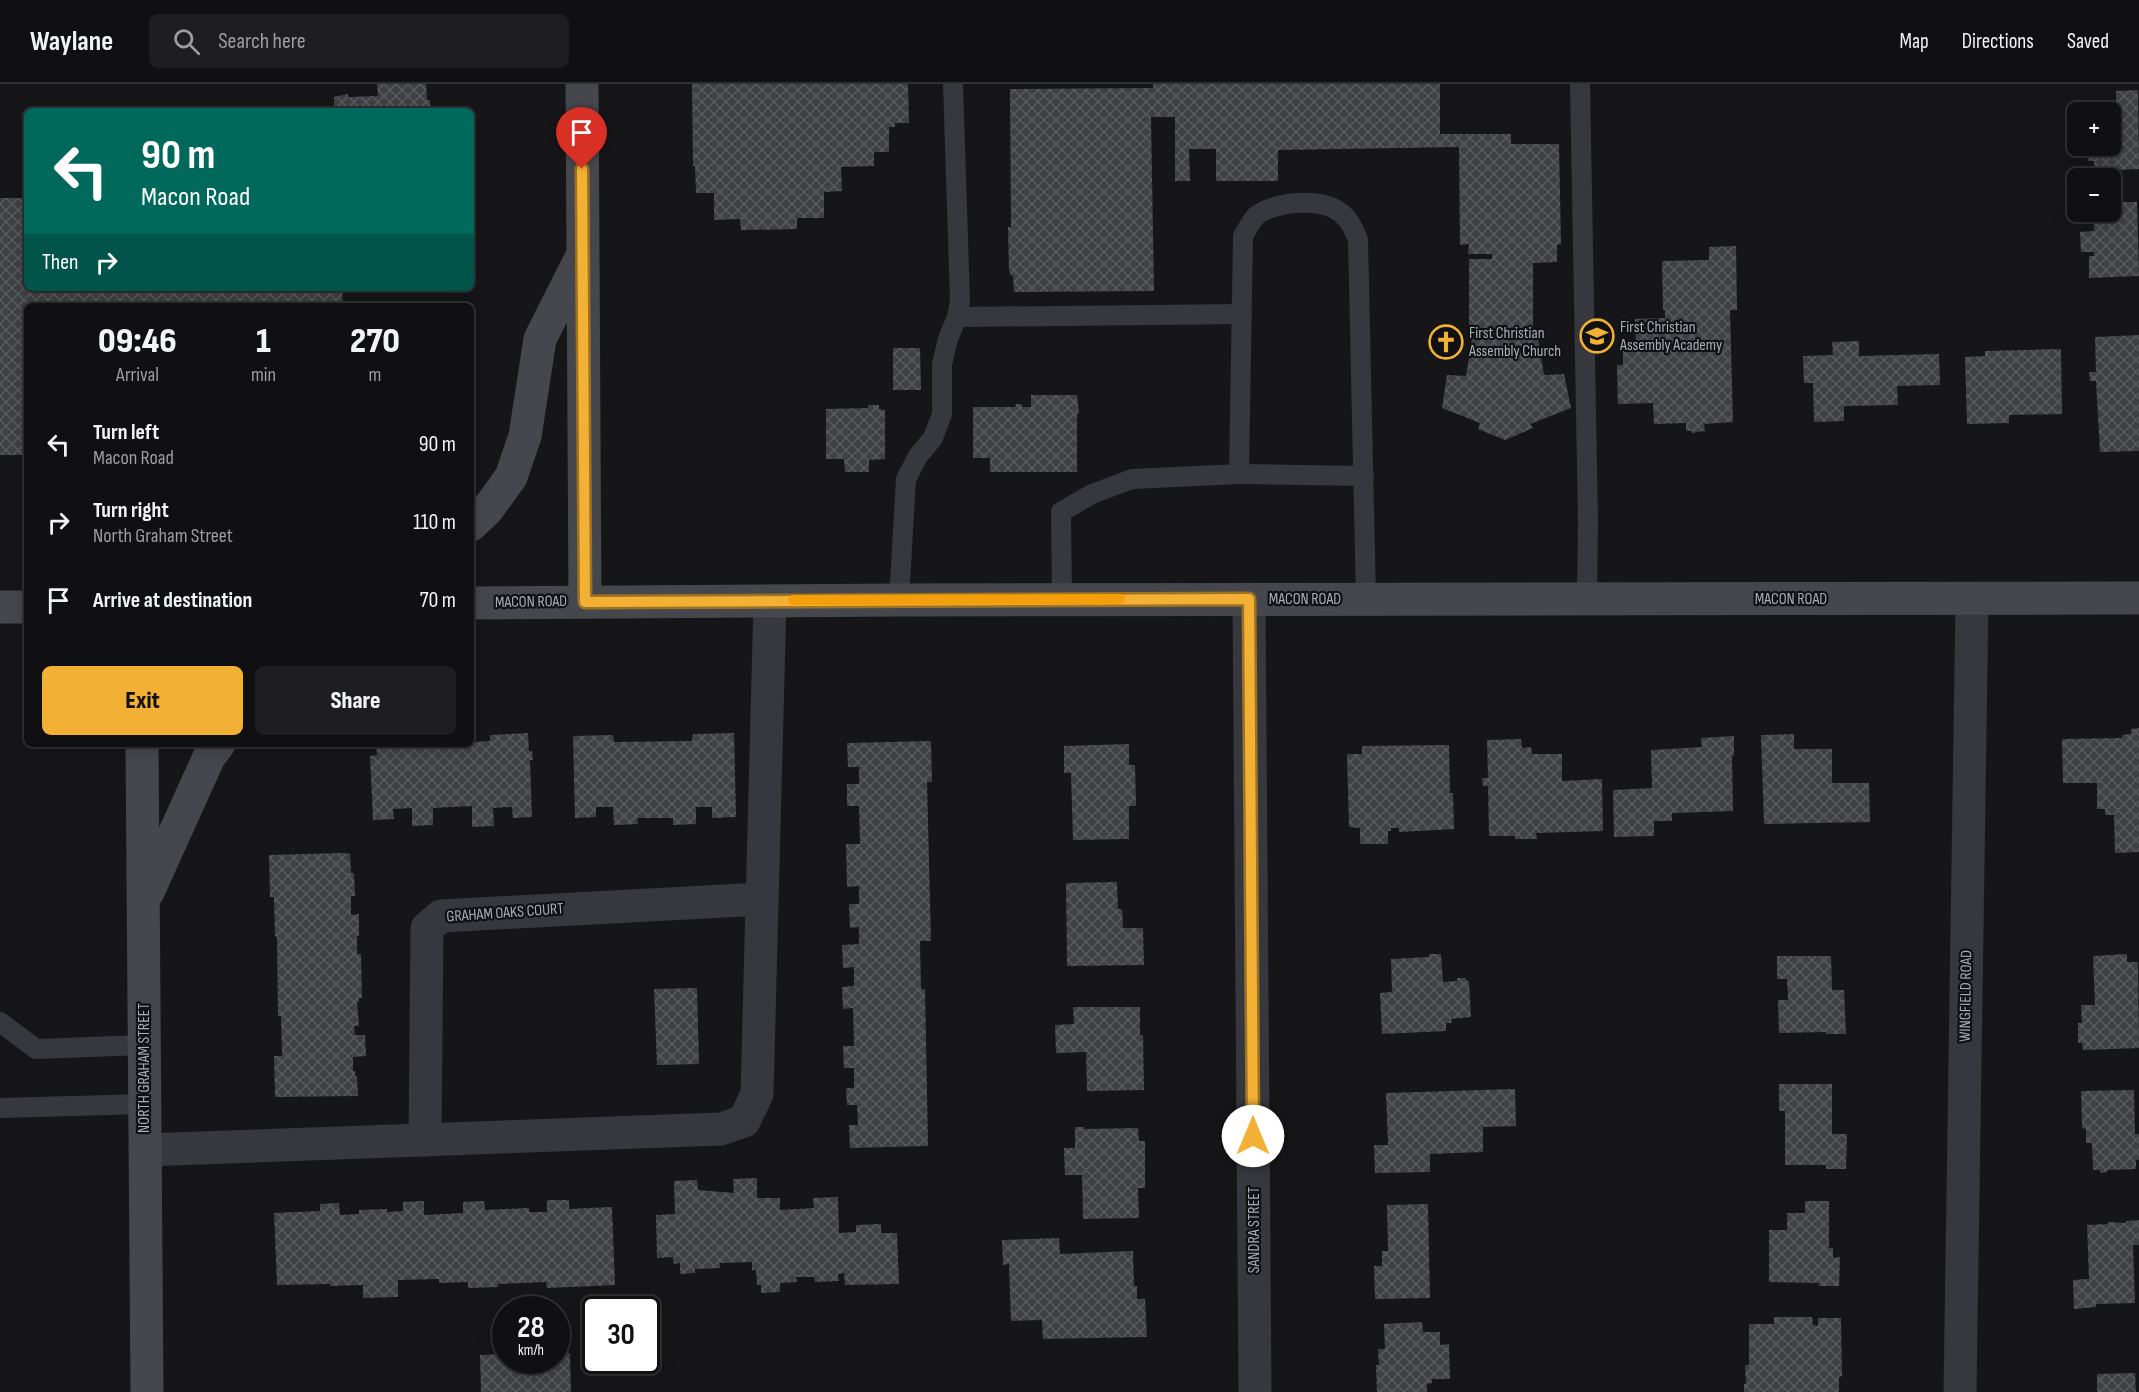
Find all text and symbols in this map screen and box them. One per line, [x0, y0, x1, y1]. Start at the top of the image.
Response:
search box [149, 14, 569, 68]
text: Waylane [30, 25, 113, 58]
icon: search [170, 25, 203, 58]
text: Search here [218, 28, 306, 55]
text: Map [1899, 29, 1929, 54]
text: Directions [1962, 29, 2034, 54]
text: Saved [2067, 29, 2109, 54]
map controls [2067, 102, 2121, 222]
button: + [2067, 102, 2121, 156]
pin [556, 107, 607, 169]
icon: arrive [565, 116, 598, 149]
text: 90 m [141, 130, 215, 181]
icon: left [42, 132, 120, 210]
button: − [2067, 168, 2121, 222]
text: Macon Road [141, 181, 250, 213]
icon: right [90, 246, 123, 279]
text: Then [42, 249, 78, 276]
school or university icon: First Christian Assembly Academy [1579, 318, 1615, 354]
place label: First Christian Assembly Academy [1619, 318, 1722, 355]
text: 09:46 [98, 320, 177, 363]
text: 1 [256, 320, 271, 363]
text: 270 [350, 320, 400, 363]
church icon: First Christian Assembly Church [1428, 324, 1464, 360]
place label: First Christian Assembly Church [1468, 324, 1561, 361]
text: Arrival [116, 363, 159, 387]
text: min [251, 363, 276, 387]
text: m [369, 363, 381, 387]
text: Turn left [93, 419, 159, 446]
icon: left [42, 428, 75, 461]
text: 90 m [419, 431, 456, 458]
text: Macon Road [93, 446, 174, 470]
text: Turn right [93, 497, 169, 524]
icon: right [42, 506, 75, 539]
text: 110 m [413, 509, 456, 536]
text: North Graham Street [93, 524, 233, 548]
icon: arrive [42, 584, 75, 617]
text: Arrive at destination [93, 587, 252, 614]
text: 70 m [420, 587, 456, 614]
street label: MACON ROAD [1269, 590, 1341, 609]
street label: MACON ROAD [1755, 590, 1827, 609]
street label: MACON ROAD [495, 592, 567, 612]
button: Exit [42, 666, 243, 735]
button: Share [255, 666, 456, 735]
street label: GRAHAM OAKS COURT [446, 899, 565, 927]
street label: WINGFIELD ROAD [1956, 950, 1976, 1042]
street label: NORTH GRAHAM STREET [135, 1003, 154, 1133]
position arrow [1221, 1104, 1285, 1168]
street label: SANDRA STREET [1245, 1186, 1264, 1273]
speed limit sign: 30 [582, 1296, 660, 1374]
text: 28 [517, 1310, 545, 1346]
text: km/h [518, 1341, 544, 1360]

